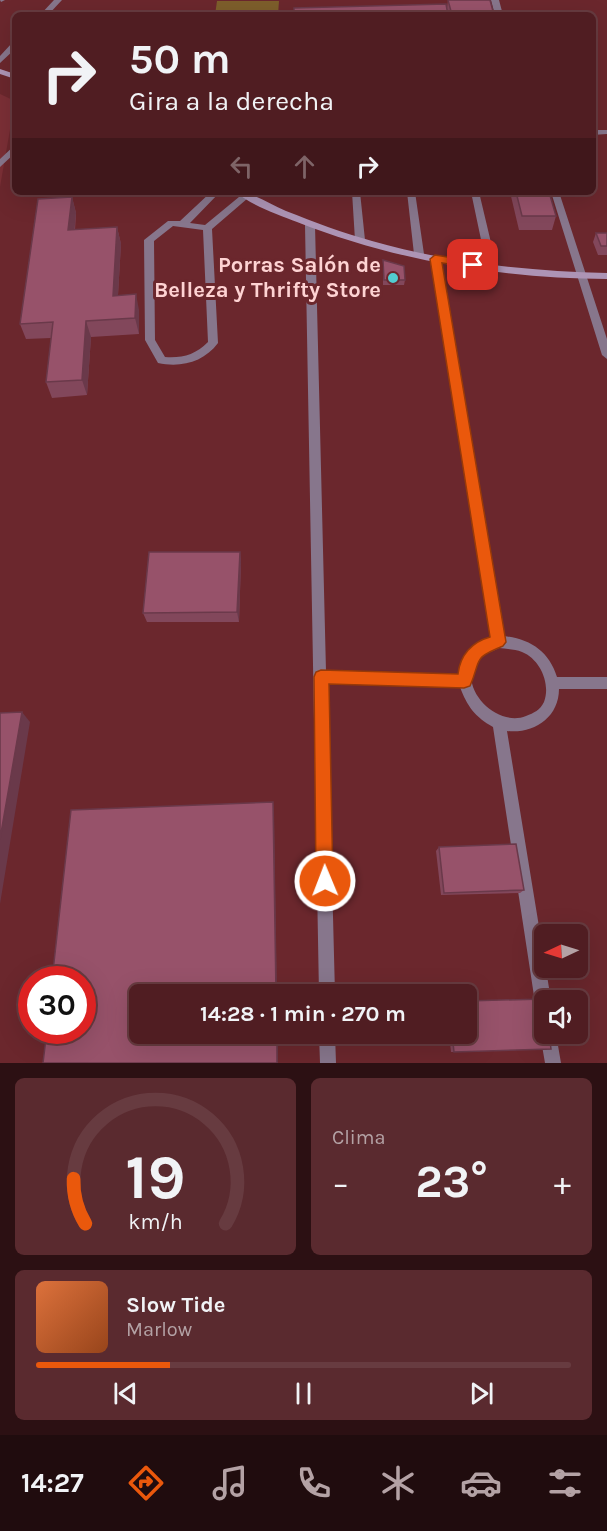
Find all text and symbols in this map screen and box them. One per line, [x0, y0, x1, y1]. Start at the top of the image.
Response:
text: 50 m [129, 34, 231, 84]
icon: right [30, 36, 108, 114]
text: Gira a la derecha [129, 85, 334, 117]
icon: left [225, 150, 258, 183]
icon: ahead [288, 150, 321, 183]
icon: right [351, 150, 384, 183]
pin [447, 239, 498, 290]
icon: arrive [456, 248, 489, 281]
place label: Porras Salón de Belleza y Thrifty Store [154, 252, 381, 303]
marker: Porras Salón de Belleza y Thrifty Store [386, 271, 400, 285]
position arrow [293, 849, 357, 913]
north arrow [534, 924, 588, 978]
map controls [534, 924, 588, 1044]
speed limit sign: 30 [18, 966, 96, 1044]
button: sound [534, 990, 588, 1044]
text: 14:28 · 1 min · 270 m [200, 1001, 406, 1027]
text: Clima [332, 1126, 386, 1149]
text: 19 [125, 1141, 186, 1214]
text: 23° [415, 1156, 488, 1208]
text: − [332, 1164, 349, 1202]
text: + [554, 1164, 571, 1202]
text: km/h [128, 1209, 183, 1234]
text: Slow Tide [126, 1292, 226, 1318]
text: Marlow [126, 1318, 192, 1341]
icon: previous [109, 1377, 142, 1410]
icon: pause [287, 1377, 320, 1410]
icon: next [465, 1377, 498, 1410]
icon: directions [125, 1462, 167, 1504]
icon: music [209, 1462, 251, 1504]
icon: phone [293, 1462, 335, 1504]
icon: climate [377, 1462, 419, 1504]
icon: car [460, 1462, 502, 1504]
icon: filters [544, 1462, 586, 1504]
text: 14:27 [21, 1467, 84, 1499]

